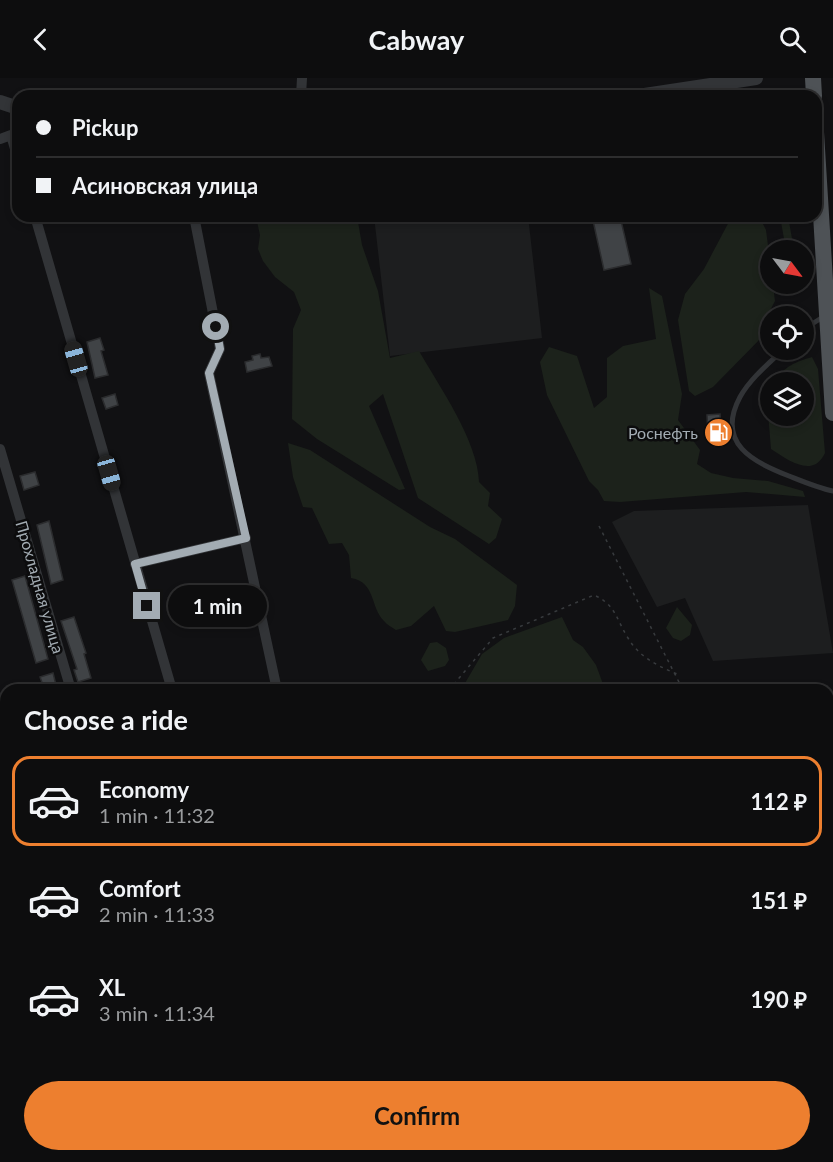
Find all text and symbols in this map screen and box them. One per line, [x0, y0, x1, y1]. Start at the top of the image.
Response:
icon: back [24, 23, 57, 56]
text: Cabway [369, 23, 464, 56]
icon: search [776, 23, 809, 56]
text: Pickup [72, 114, 138, 141]
text: Асиновская улица [72, 172, 258, 199]
north arrow [760, 240, 814, 294]
map controls [760, 240, 814, 426]
button: locate [760, 306, 814, 360]
route start [202, 313, 229, 340]
car [62, 339, 90, 379]
button: layers [760, 372, 814, 426]
fuel station icon: Роснефть [703, 417, 735, 449]
place label: Роснефть [628, 423, 698, 442]
car [95, 453, 123, 493]
street label: Прохладная улица [12, 518, 69, 655]
callout: 1 min [168, 585, 267, 627]
route end [133, 592, 160, 619]
text: 1 min [193, 594, 242, 618]
text: Choose a ride [24, 703, 188, 736]
icon: car [27, 774, 81, 828]
text: Economy [99, 776, 189, 803]
text: 112 ₽ [751, 788, 807, 815]
text: 1 min · 11:32 [99, 803, 215, 827]
icon: car [27, 873, 81, 927]
text: Comfort [99, 875, 181, 902]
text: 151 ₽ [751, 887, 807, 914]
text: 2 min · 11:33 [99, 902, 215, 926]
icon: car [27, 972, 81, 1026]
text: XL [99, 974, 125, 1001]
text: 190 ₽ [751, 986, 807, 1013]
text: 3 min · 11:34 [99, 1001, 215, 1025]
button: Confirm [24, 1081, 810, 1150]

